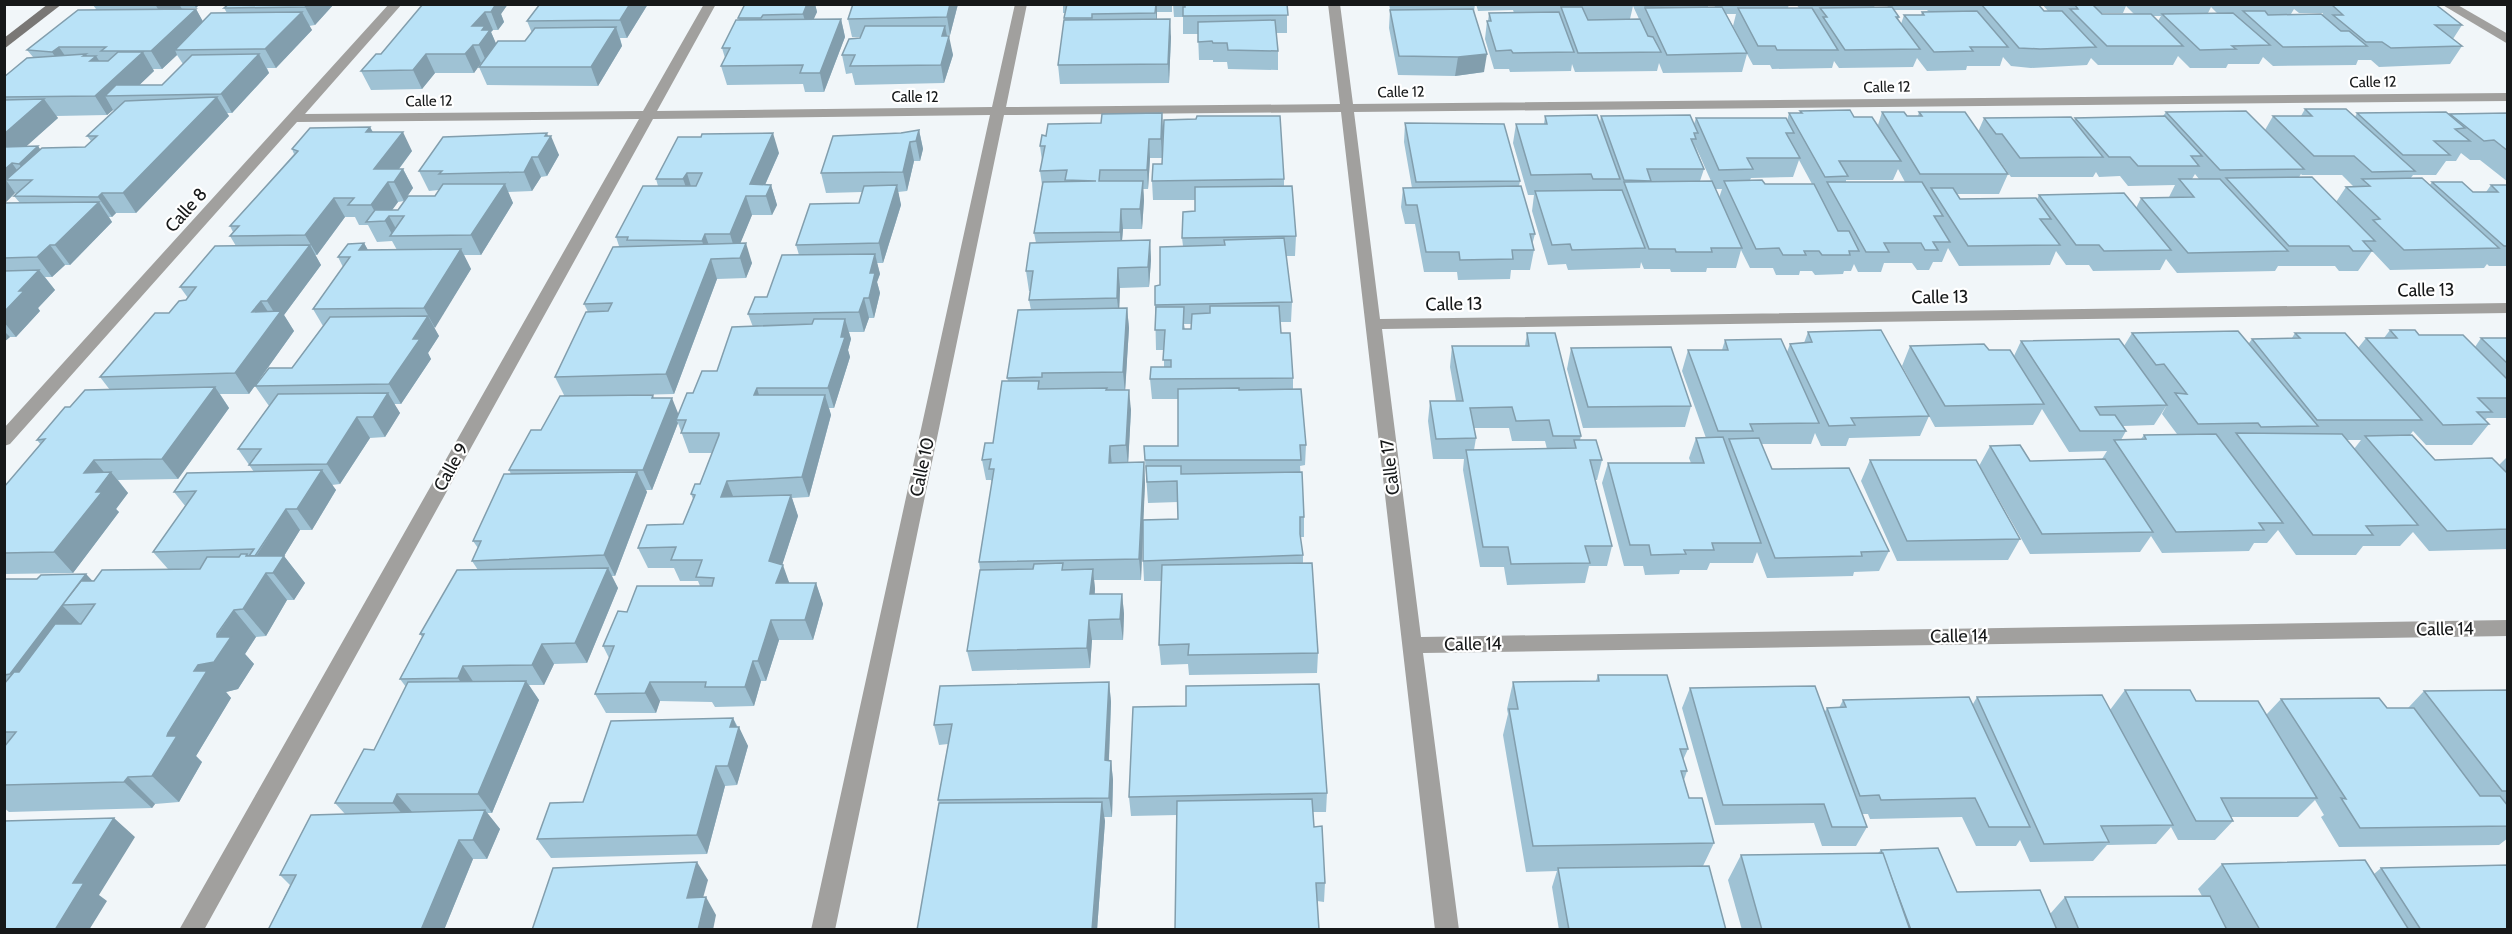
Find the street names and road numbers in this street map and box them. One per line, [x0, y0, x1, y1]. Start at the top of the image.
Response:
street label: Calle 12 [2349, 73, 2397, 91]
street label: Calle 12 [1863, 78, 1911, 96]
street label: Calle 12 [1377, 83, 1425, 101]
street label: Calle 12 [891, 88, 939, 106]
street label: Calle 12 [405, 92, 453, 110]
street label: Calle 8 [160, 183, 212, 237]
street label: Calle 13 [2397, 279, 2455, 301]
street label: Calle 13 [1911, 286, 1969, 308]
street label: Calle 13 [1425, 293, 1483, 315]
street label: Calle 10 [905, 435, 939, 499]
street label: Calle 17 [1376, 438, 1404, 496]
street label: Calle 9 [429, 439, 473, 495]
street label: Calle 14 [2416, 617, 2474, 641]
street label: Calle 14 [1930, 624, 1988, 648]
street label: Calle 14 [1444, 632, 1502, 656]

